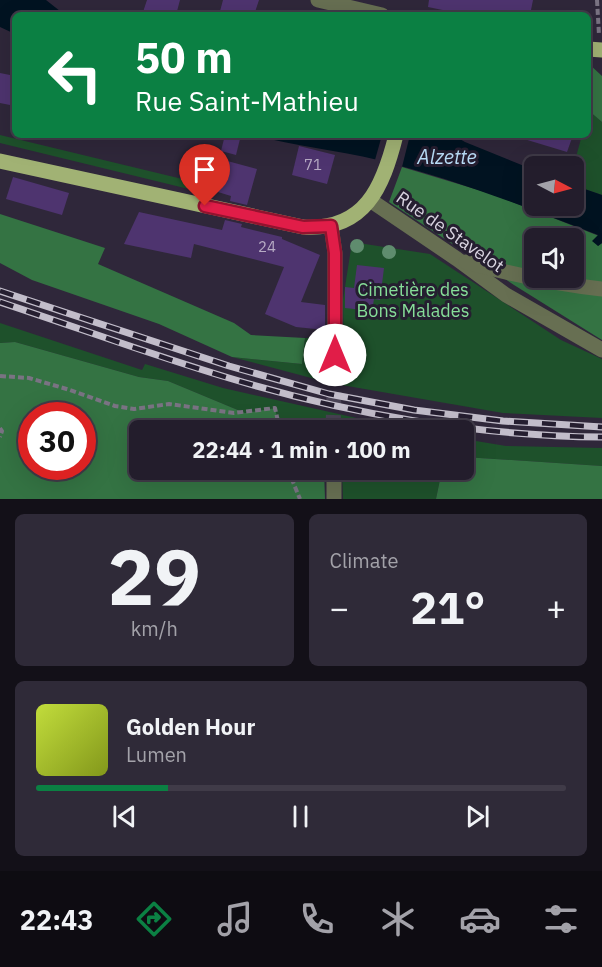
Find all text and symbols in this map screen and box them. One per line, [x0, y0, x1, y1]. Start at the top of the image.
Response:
text: 50 m [135, 30, 233, 85]
icon: left [36, 36, 114, 114]
text: Rue Saint-Mathieu [135, 83, 359, 118]
water label: Alzette [416, 143, 477, 170]
pin [179, 144, 230, 206]
icon: arrive [188, 153, 221, 186]
house number: 71 [304, 155, 322, 174]
north arrow [524, 156, 584, 216]
map controls [524, 156, 584, 288]
street label: Rue de Stavelot [392, 186, 509, 277]
button: sound [524, 228, 584, 288]
house number: 24 [258, 237, 276, 256]
park label: Cimetière des Bons Malades [357, 278, 469, 322]
position arrow [303, 323, 367, 387]
speed limit sign: 30 [18, 402, 96, 480]
text: 22:44 · 1 min · 100 m [192, 435, 411, 464]
text: 29 [107, 525, 201, 626]
text: Climate [330, 547, 398, 574]
text: 21° [410, 578, 485, 636]
text: − [330, 586, 349, 629]
text: + [546, 586, 566, 629]
text: km/h [131, 615, 178, 642]
text: Golden Hour [126, 712, 255, 741]
text: Lumen [126, 741, 187, 768]
icon: previous [108, 800, 141, 833]
icon: pause [284, 800, 317, 833]
icon: next [461, 800, 494, 833]
icon: directions [133, 898, 175, 940]
icon: music [214, 898, 256, 940]
icon: phone [296, 898, 338, 940]
icon: climate [377, 898, 419, 940]
icon: car [459, 898, 501, 940]
icon: filters [540, 898, 582, 940]
text: 22:43 [20, 902, 93, 937]

